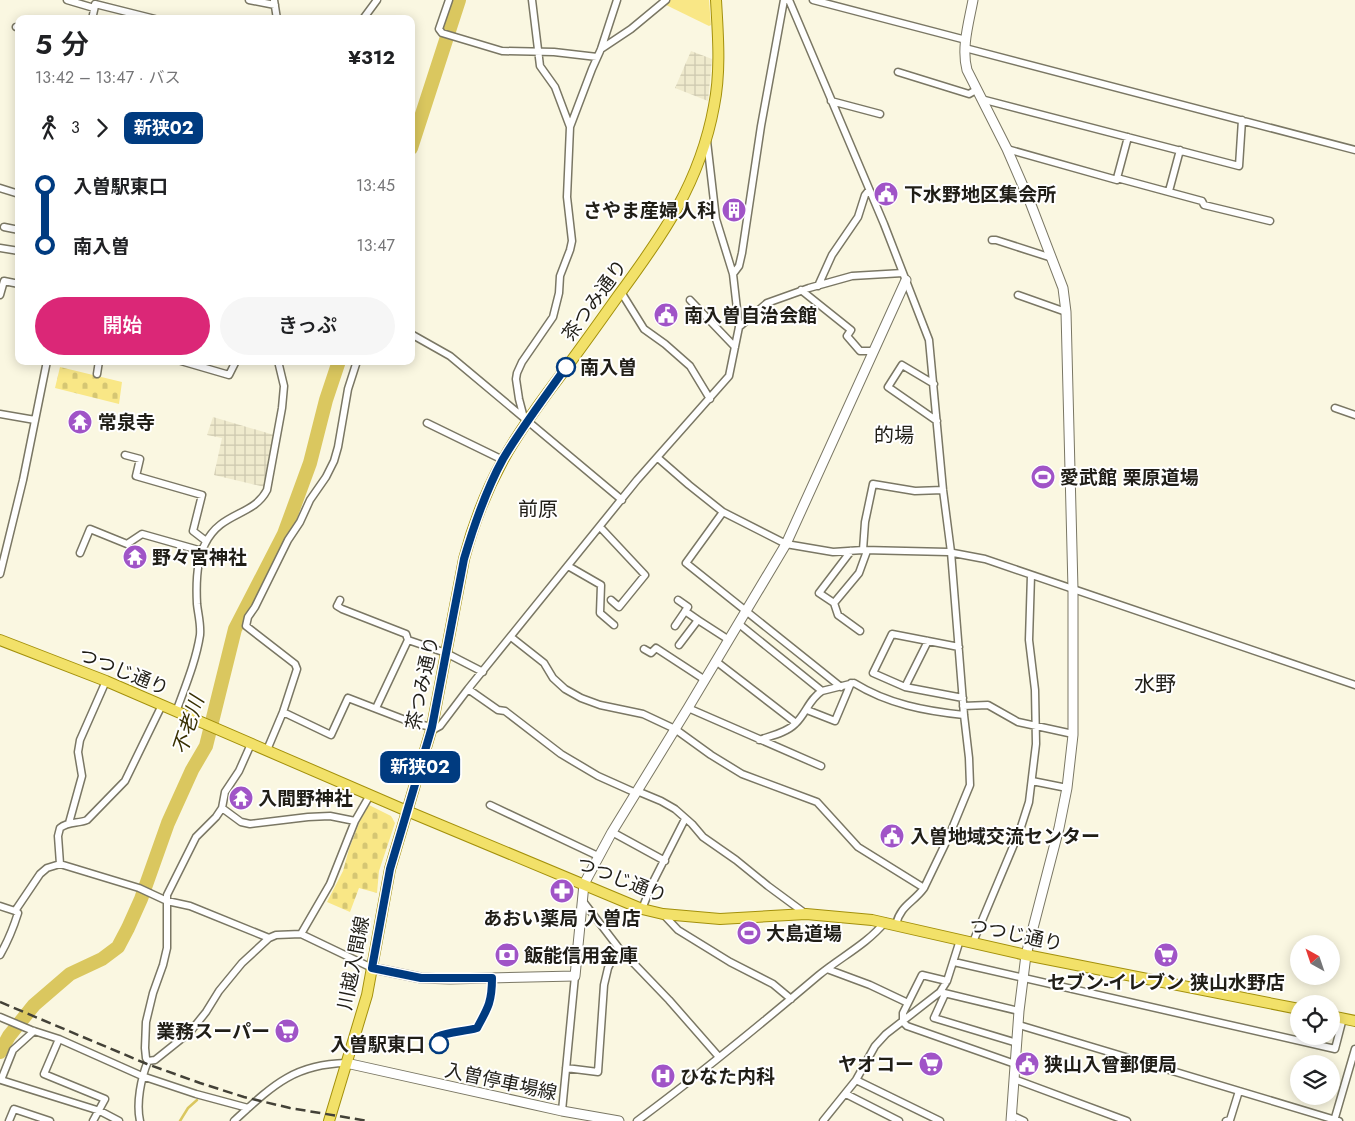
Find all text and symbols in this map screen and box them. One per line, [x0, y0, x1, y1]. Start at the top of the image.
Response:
text: 5 分 [35, 24, 89, 65]
text: ¥312 [348, 44, 395, 71]
text: 13:42 – 13:47 · バス [35, 66, 180, 89]
icon: walk [35, 114, 63, 142]
icon: forward [88, 114, 116, 142]
text: 新狭02 [134, 115, 193, 141]
text: 3 [71, 116, 80, 139]
text: 入曽駅東口 [73, 173, 168, 200]
text: 13:45 [356, 174, 395, 197]
public building icon: 下水野地区集会所 [873, 181, 899, 207]
place label: 下水野地区集会所 [904, 181, 1056, 208]
place label: さやま産婦人科 [583, 197, 716, 224]
building icon: さやま産婦人科 [721, 197, 747, 223]
text: 南入曽 [73, 233, 130, 260]
text: 13:47 [357, 234, 395, 257]
street label: 茶つみ通り [556, 254, 633, 347]
button: 開始 [35, 297, 210, 355]
button: きっぷ [220, 297, 395, 355]
public building icon: 南入曽自治会館 [653, 302, 679, 328]
place label: 南入曽自治会館 [684, 302, 817, 329]
place label: 南入曽 [580, 354, 637, 381]
marker: 南入曽 [556, 357, 576, 377]
temple icon: 常泉寺 [67, 409, 93, 435]
place label: 常泉寺 [98, 409, 155, 436]
district label: 的場 [874, 421, 914, 450]
sports icon: 愛武館 栗原道場 [1030, 464, 1056, 490]
place label: 愛武館 栗原道場 [1060, 464, 1199, 491]
district label: 前原 [518, 495, 558, 524]
temple icon: 野々宮神社 [122, 544, 148, 570]
place label: 野々宮神社 [152, 544, 247, 571]
street label: 茶つみ通り [399, 634, 446, 732]
street label: つつじ通り [75, 641, 173, 702]
district label: 水野 [1134, 669, 1176, 699]
water label: 不老川 [165, 690, 212, 758]
line badge: 新狭02 [385, 751, 455, 783]
text: 新狭02 [390, 754, 450, 780]
temple icon: 入間野神社 [228, 785, 254, 811]
place label: 入間野神社 [258, 785, 353, 812]
public building icon: 入曽地域交流センター [879, 823, 905, 849]
place label: 入曽地域交流センター [910, 823, 1100, 850]
street label: つつじ通り [573, 850, 671, 909]
pharmacy icon: あおい薬局 入曽店 [549, 878, 575, 904]
place label: あおい薬局 入曽店 [483, 905, 641, 932]
street label: つつじ通り [967, 911, 1065, 958]
street label: 川越入間線 [331, 914, 376, 1012]
sports icon: 大島道場 [736, 920, 762, 946]
place label: 大島道場 [766, 920, 842, 947]
north arrow [1290, 935, 1340, 985]
map controls [1290, 935, 1340, 1105]
bank icon: 飯能信用金庫 [494, 942, 520, 968]
place label: 飯能信用金庫 [524, 942, 638, 969]
supermarket icon: セブン-イレブン 狭山水野店 [1153, 942, 1179, 968]
place label: セブン-イレブン 狭山水野店 [1047, 969, 1285, 996]
button: locate [1290, 995, 1340, 1045]
place label: 業務スーパー [156, 1018, 270, 1045]
supermarket icon: 業務スーパー [274, 1018, 300, 1044]
place label: 入曽駅東口 [330, 1031, 425, 1058]
marker: 入曽駅東口 [429, 1034, 449, 1054]
place label: ヤオコー [838, 1051, 914, 1078]
supermarket icon: ヤオコー [918, 1051, 944, 1077]
public building icon: 狭山入曾郵便局 [1014, 1051, 1040, 1077]
place label: 狭山入曾郵便局 [1044, 1051, 1177, 1078]
button: layers [1290, 1055, 1340, 1105]
street label: 入曽停車場線 [442, 1056, 559, 1107]
hospital icon: ひなた内科 [650, 1063, 676, 1089]
place label: ひなた内科 [680, 1063, 775, 1090]

